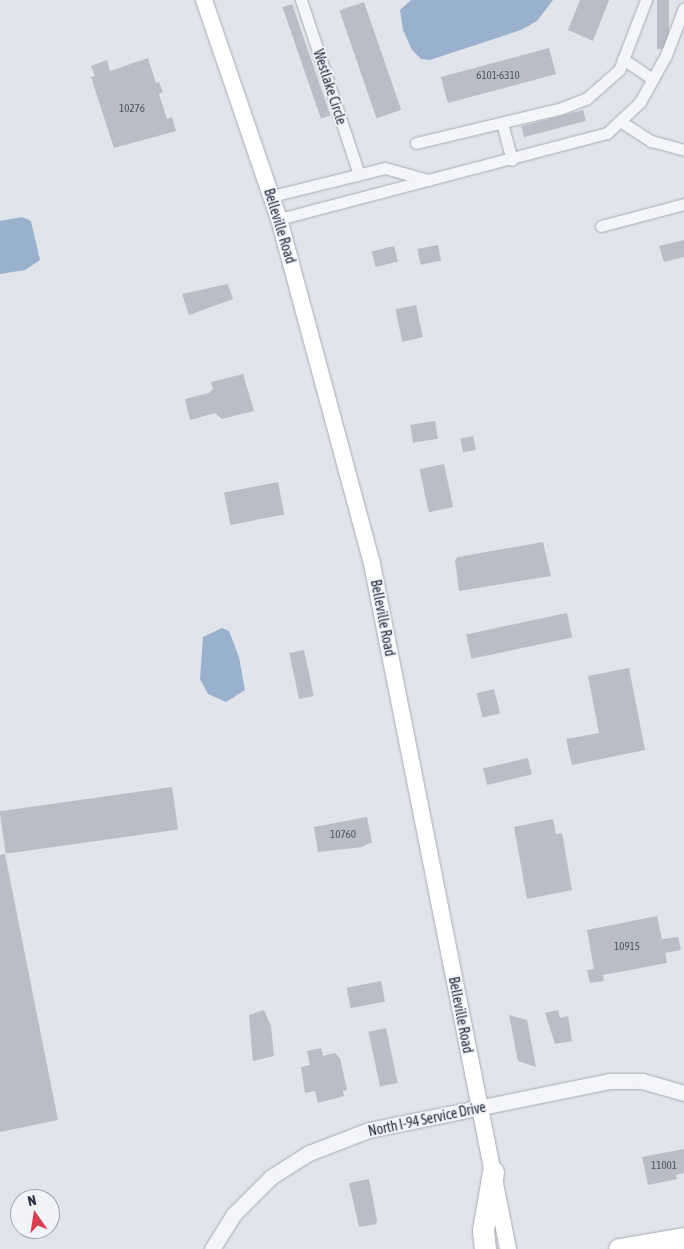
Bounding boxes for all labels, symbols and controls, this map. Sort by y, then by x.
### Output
street label: Westlake Circle [310,47,350,127]
house number: 6101-6310 [476,68,520,82]
house number: 10276 [119,101,145,115]
street label: Belleville Road [261,186,299,266]
street label: Belleville Road [367,578,399,658]
house number: 10760 [330,827,356,841]
house number: 10915 [614,939,640,953]
street label: Belleville Road [445,975,477,1055]
street label: North I-94 Service Drive [367,1098,487,1140]
house number: 11001 [651,1158,677,1172]
north arrow [10,1189,60,1239]
text: N [26,1192,38,1209]

